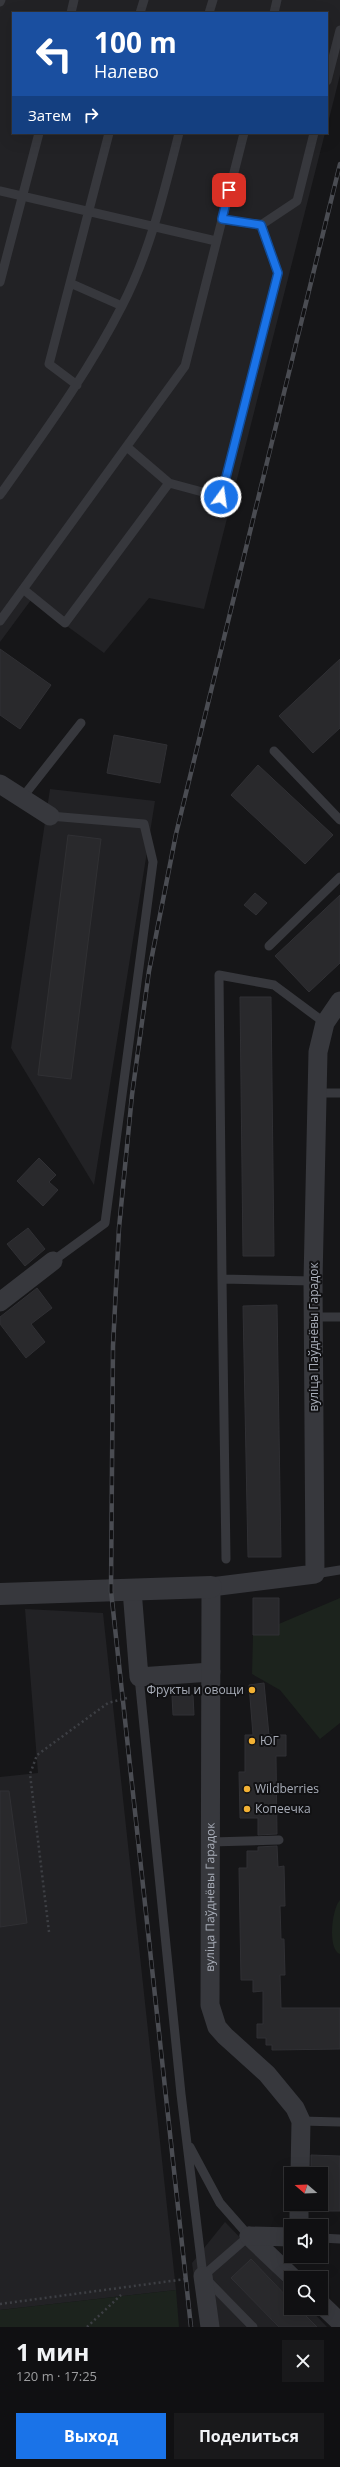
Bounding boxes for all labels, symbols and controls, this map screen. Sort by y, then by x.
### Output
text: 100 m [94,23,177,61]
icon: left [28,28,80,80]
text: Налево [94,59,159,83]
icon: right [80,104,102,126]
text: Затем [28,105,72,125]
pin [212,173,246,207]
icon: arrive [218,179,240,201]
position arrow [200,476,242,518]
street label: вуліца Паўднёвы Гарадок [305,1262,322,1412]
place label: Фрукты и овощи [146,1681,244,1698]
marker: Фрукты и овощи [247,1685,257,1695]
place label: ЮГ [260,1732,279,1749]
marker: ЮГ [247,1736,257,1746]
place label: Wildberries [255,1780,319,1797]
marker: Wildberries [242,1784,252,1794]
place label: Копеечка [255,1800,311,1817]
marker: Копеечка [242,1804,252,1814]
street label: вуліца Паўднёвы Гарадок [201,1822,218,1972]
north arrow [284,2167,328,2211]
map controls [284,2167,328,2315]
button: sound [284,2219,328,2263]
button: search [284,2271,328,2315]
text: 1 мин [16,2335,89,2368]
button: close [282,2340,324,2382]
text: 120 m · 17:25 [16,2367,97,2385]
button: Выход [16,2413,166,2459]
button: Поделиться [174,2413,324,2459]

